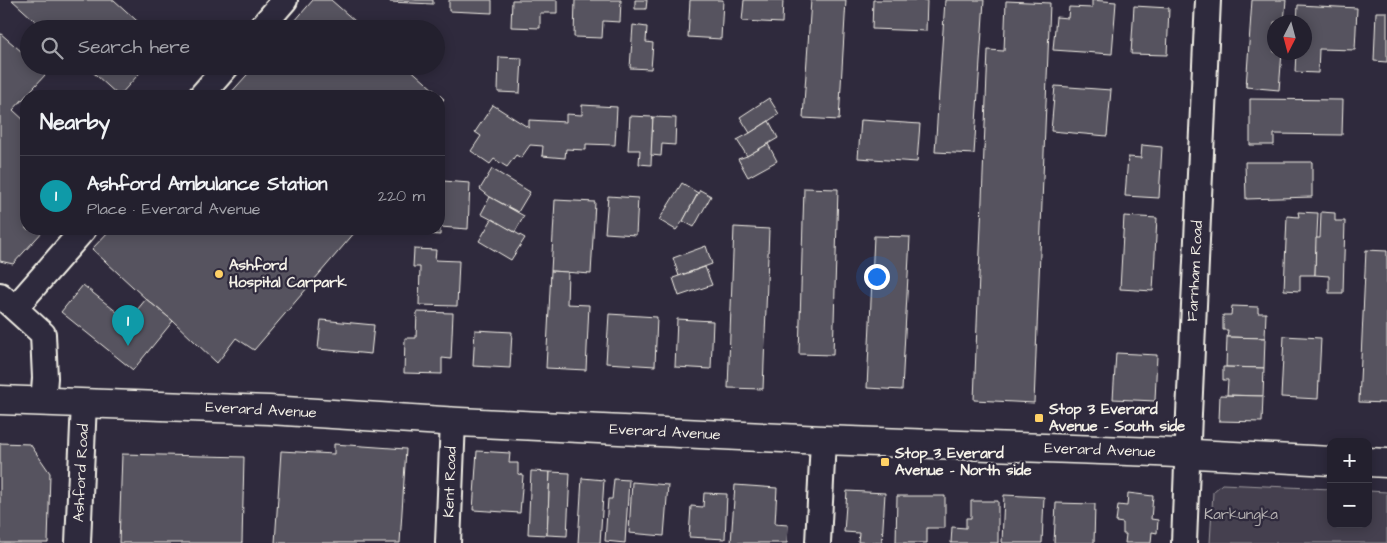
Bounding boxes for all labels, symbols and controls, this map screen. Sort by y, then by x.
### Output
north arrow [1267,15,1312,60]
search box [20,20,445,75]
icon: search [38,34,66,62]
text: Search here [78,34,190,61]
text: Nearby [40,108,110,137]
text: Ashford Ambulance Station [87,171,328,198]
text: 1 [55,185,57,207]
text: 220 m [378,185,425,207]
text: Place · Everard Avenue [87,198,261,220]
street label: Farnham Road [1182,220,1208,322]
place label: Ashford Hospital Carpark [229,255,348,293]
your location [864,264,890,290]
marker: Ashford Hospital Carpark [213,268,225,280]
pin: 1 [112,305,144,346]
street label: Everard Avenue [205,397,317,423]
place label: Stop 3 Everard Avenue - South side [1048,399,1185,437]
marker: Stop 3 Everard Avenue - South side [1033,412,1045,424]
street label: Everard Avenue [609,419,721,445]
street label: Ashford Road [68,423,94,523]
street label: Everard Avenue [1044,438,1156,462]
map controls [1327,438,1372,528]
button: + [1327,438,1372,483]
place label: Stop 3 Everard Avenue - North side [894,443,1032,481]
street label: Kent Road [438,446,462,518]
marker: Stop 3 Everard Avenue - North side [879,456,891,468]
button: − [1327,483,1372,528]
park label: Karkungka [1204,504,1278,526]

